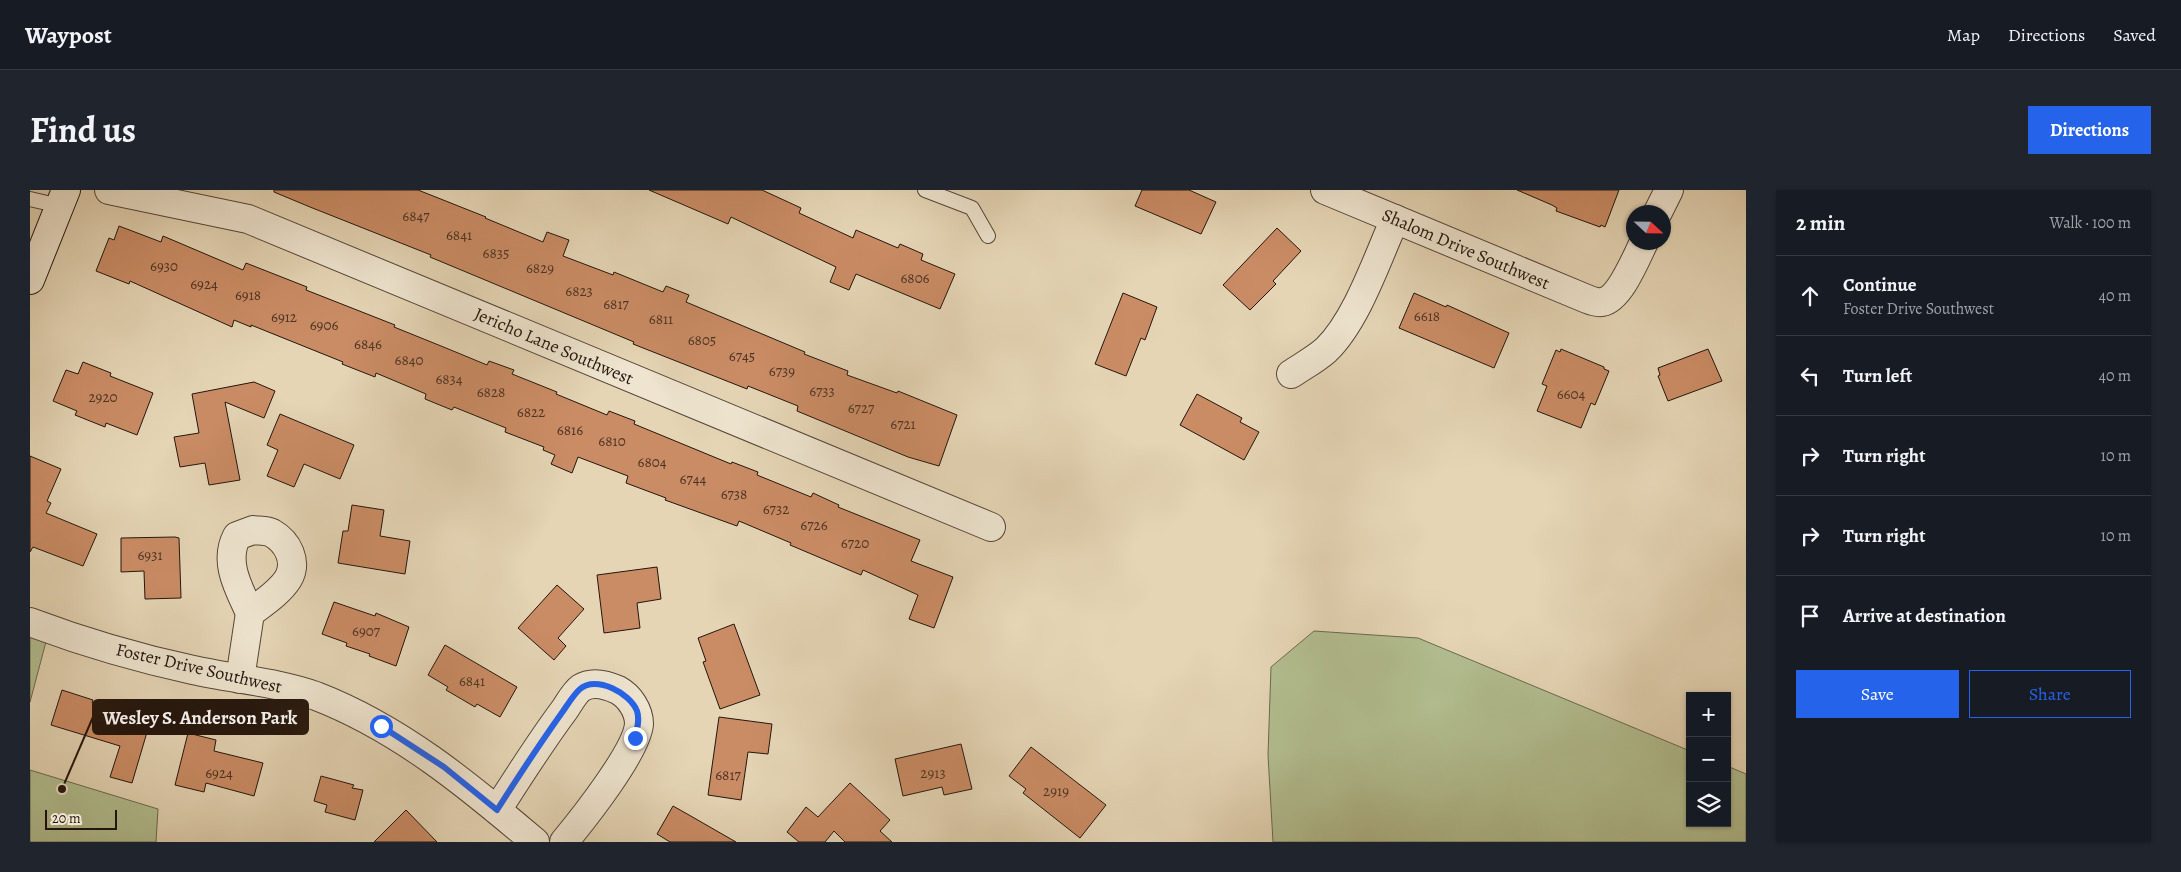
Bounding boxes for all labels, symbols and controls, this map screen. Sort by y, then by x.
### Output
text: Waypost [25,19,112,51]
text: Map [1947,23,1980,47]
text: Directions [2008,23,2085,47]
text: Saved [2113,23,2156,47]
text: Find us [30,106,136,154]
button: Directions [2028,106,2151,154]
street label: Shalom Drive Southwest [1378,203,1554,295]
north arrow [1626,205,1671,250]
house number: 6847 [402,206,430,226]
text: 2 min [1796,209,1845,237]
text: Walk · 100 m [2050,212,2131,234]
house number: 6841 [446,225,472,245]
house number: 6835 [483,243,509,263]
house number: 6930 [150,256,178,276]
house number: 6829 [526,258,554,278]
house number: 6806 [900,268,930,288]
text: Continue [1843,272,1917,298]
house number: 6924 [190,274,218,294]
house number: 6823 [565,281,593,301]
icon: ahead [1796,282,1824,310]
house number: 6918 [235,285,261,305]
text: 40 m [2099,285,2131,307]
house number: 6817 [603,294,630,314]
text: Foster Drive Southwest [1843,298,1994,320]
street label: Jericho Lane Southwest [471,302,637,390]
house number: 6618 [1414,306,1440,326]
house number: 6912 [271,307,297,327]
house number: 6811 [649,309,673,329]
house number: 6906 [310,315,338,335]
house number: 6805 [688,330,716,350]
house number: 6846 [354,334,382,354]
house number: 6745 [729,346,755,366]
house number: 6840 [395,350,424,370]
house number: 6739 [769,361,795,381]
icon: left [1796,362,1824,390]
text: Turn left [1843,363,1912,389]
text: 40 m [2099,365,2131,387]
house number: 6834 [435,369,463,389]
house number: 6733 [809,381,835,401]
house number: 6828 [477,382,505,402]
house number: 6604 [1557,384,1586,404]
house number: 2920 [88,387,118,407]
house number: 6727 [848,398,875,418]
house number: 6822 [517,402,545,422]
house number: 6721 [890,414,916,434]
house number: 6816 [557,420,583,440]
house number: 6810 [598,431,626,451]
icon: right [1796,442,1824,470]
text: Turn right [1843,443,1925,469]
text: 10 m [2101,445,2131,467]
house number: 6804 [638,452,667,472]
house number: 6744 [680,469,707,489]
house number: 6738 [721,484,747,504]
house number: 6732 [763,499,789,519]
house number: 6726 [800,515,828,535]
icon: right [1796,522,1824,550]
text: Turn right [1843,523,1925,549]
text: 10 m [2101,525,2131,547]
house number: 6720 [841,533,869,553]
house number: 6931 [137,545,163,565]
icon: arrive [1796,602,1824,630]
text: Arrive at destination [1843,603,2006,629]
house number: 6907 [352,621,381,641]
street label: Foster Drive Southwest [114,637,284,699]
button: Save [1796,670,1959,718]
button: Share [1969,670,2131,718]
house number: 6841 [459,671,485,691]
map controls [1686,692,1731,827]
button: + [1686,692,1731,737]
callout: Wesley S. Anderson Park [93,700,308,734]
text: Wesley S. Anderson Park [102,705,298,731]
route start [370,715,393,738]
route end [624,727,647,750]
button: − [1686,737,1731,782]
house number: 6924 [205,763,233,783]
house number: 2913 [920,763,946,783]
house number: 6817 [715,765,742,785]
house number: 2919 [1043,781,1069,801]
button: layers [1686,782,1731,827]
scale bar [45,807,118,830]
text: 20 m [52,809,81,828]

